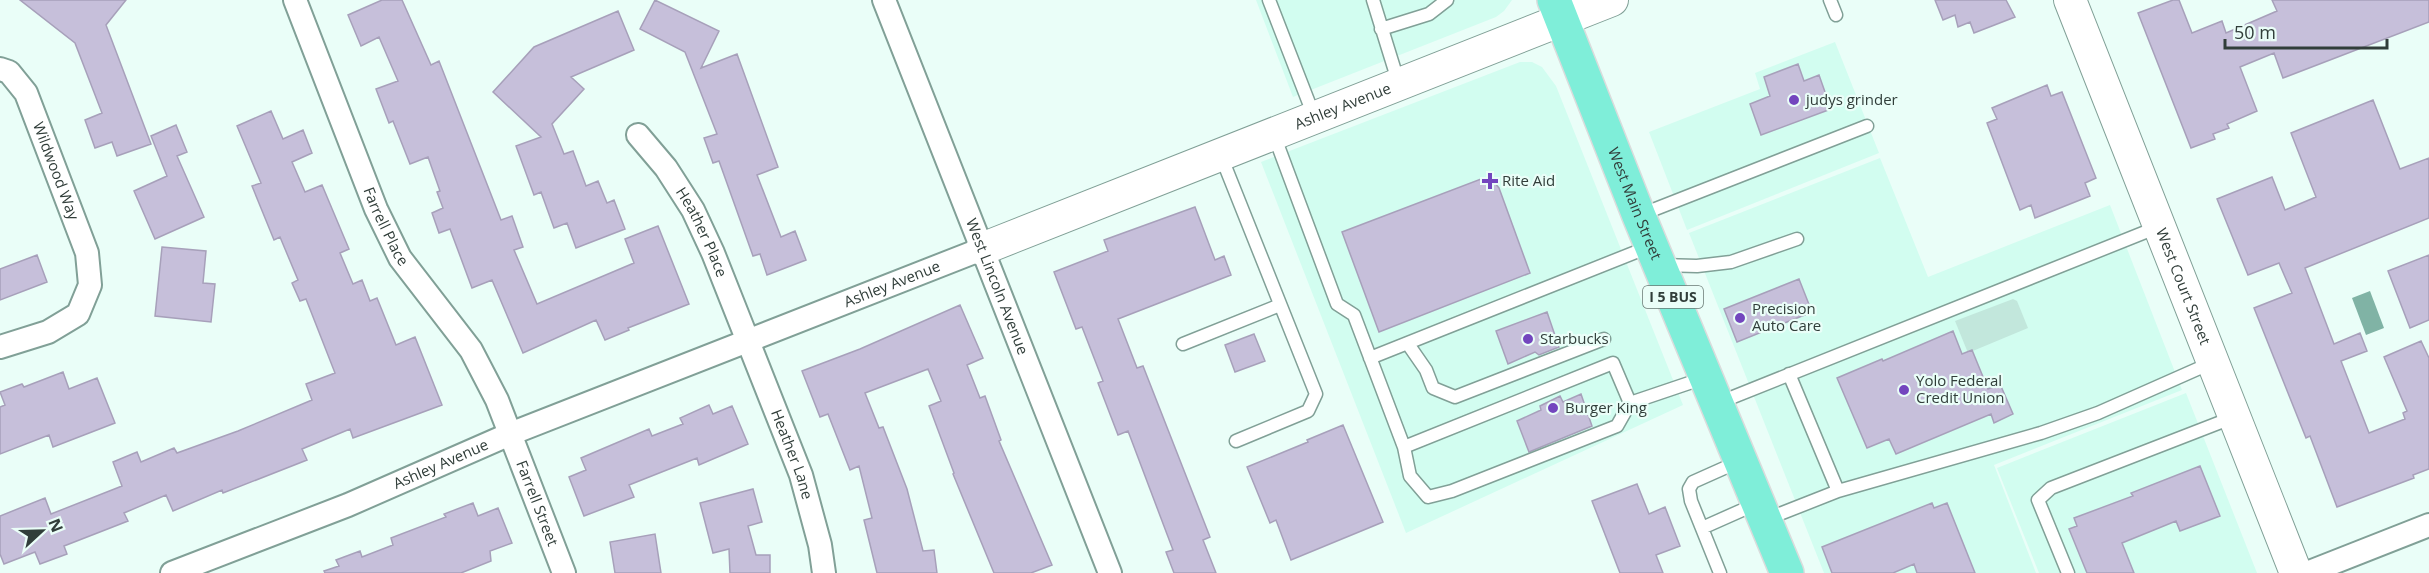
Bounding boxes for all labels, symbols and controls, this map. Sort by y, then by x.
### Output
scale bar [2225,12,2387,50]
text: 50 m [2234,20,2276,44]
street label: Ashley Avenue [1291,77,1393,133]
place label: judys grinder [1805,89,1898,109]
marker: judys grinder [1787,93,1801,107]
street label: Wildwood Way [29,119,85,223]
street label: West Main Street [1604,144,1667,262]
place label: Rite Aid [1502,170,1555,190]
marker: Rite Aid [1483,174,1497,188]
street label: Heather Place [672,183,733,280]
street label: Farrell Place [359,184,414,270]
street label: West Lincoln Avenue [962,215,1034,357]
street label: West Court Street [2152,225,2216,347]
street label: Ashley Avenue [841,255,943,311]
road number: I 5 BUS [1643,286,1703,308]
place label: Precision Auto Care [1752,298,1821,335]
marker: Precision Auto Care [1733,311,1747,325]
place label: Starbucks [1540,328,1609,348]
marker: Starbucks [1521,332,1535,346]
place label: Yolo Federal Credit Union [1916,370,2004,407]
marker: Yolo Federal Credit Union [1897,383,1911,397]
place label: Burger King [1565,397,1647,417]
marker: Burger King [1546,401,1560,415]
street label: Heather Lane [767,406,818,501]
street label: Ashley Avenue [390,434,491,493]
street label: Farrell Street [512,457,564,549]
north arrow [12,501,72,561]
text: N [43,515,69,536]

